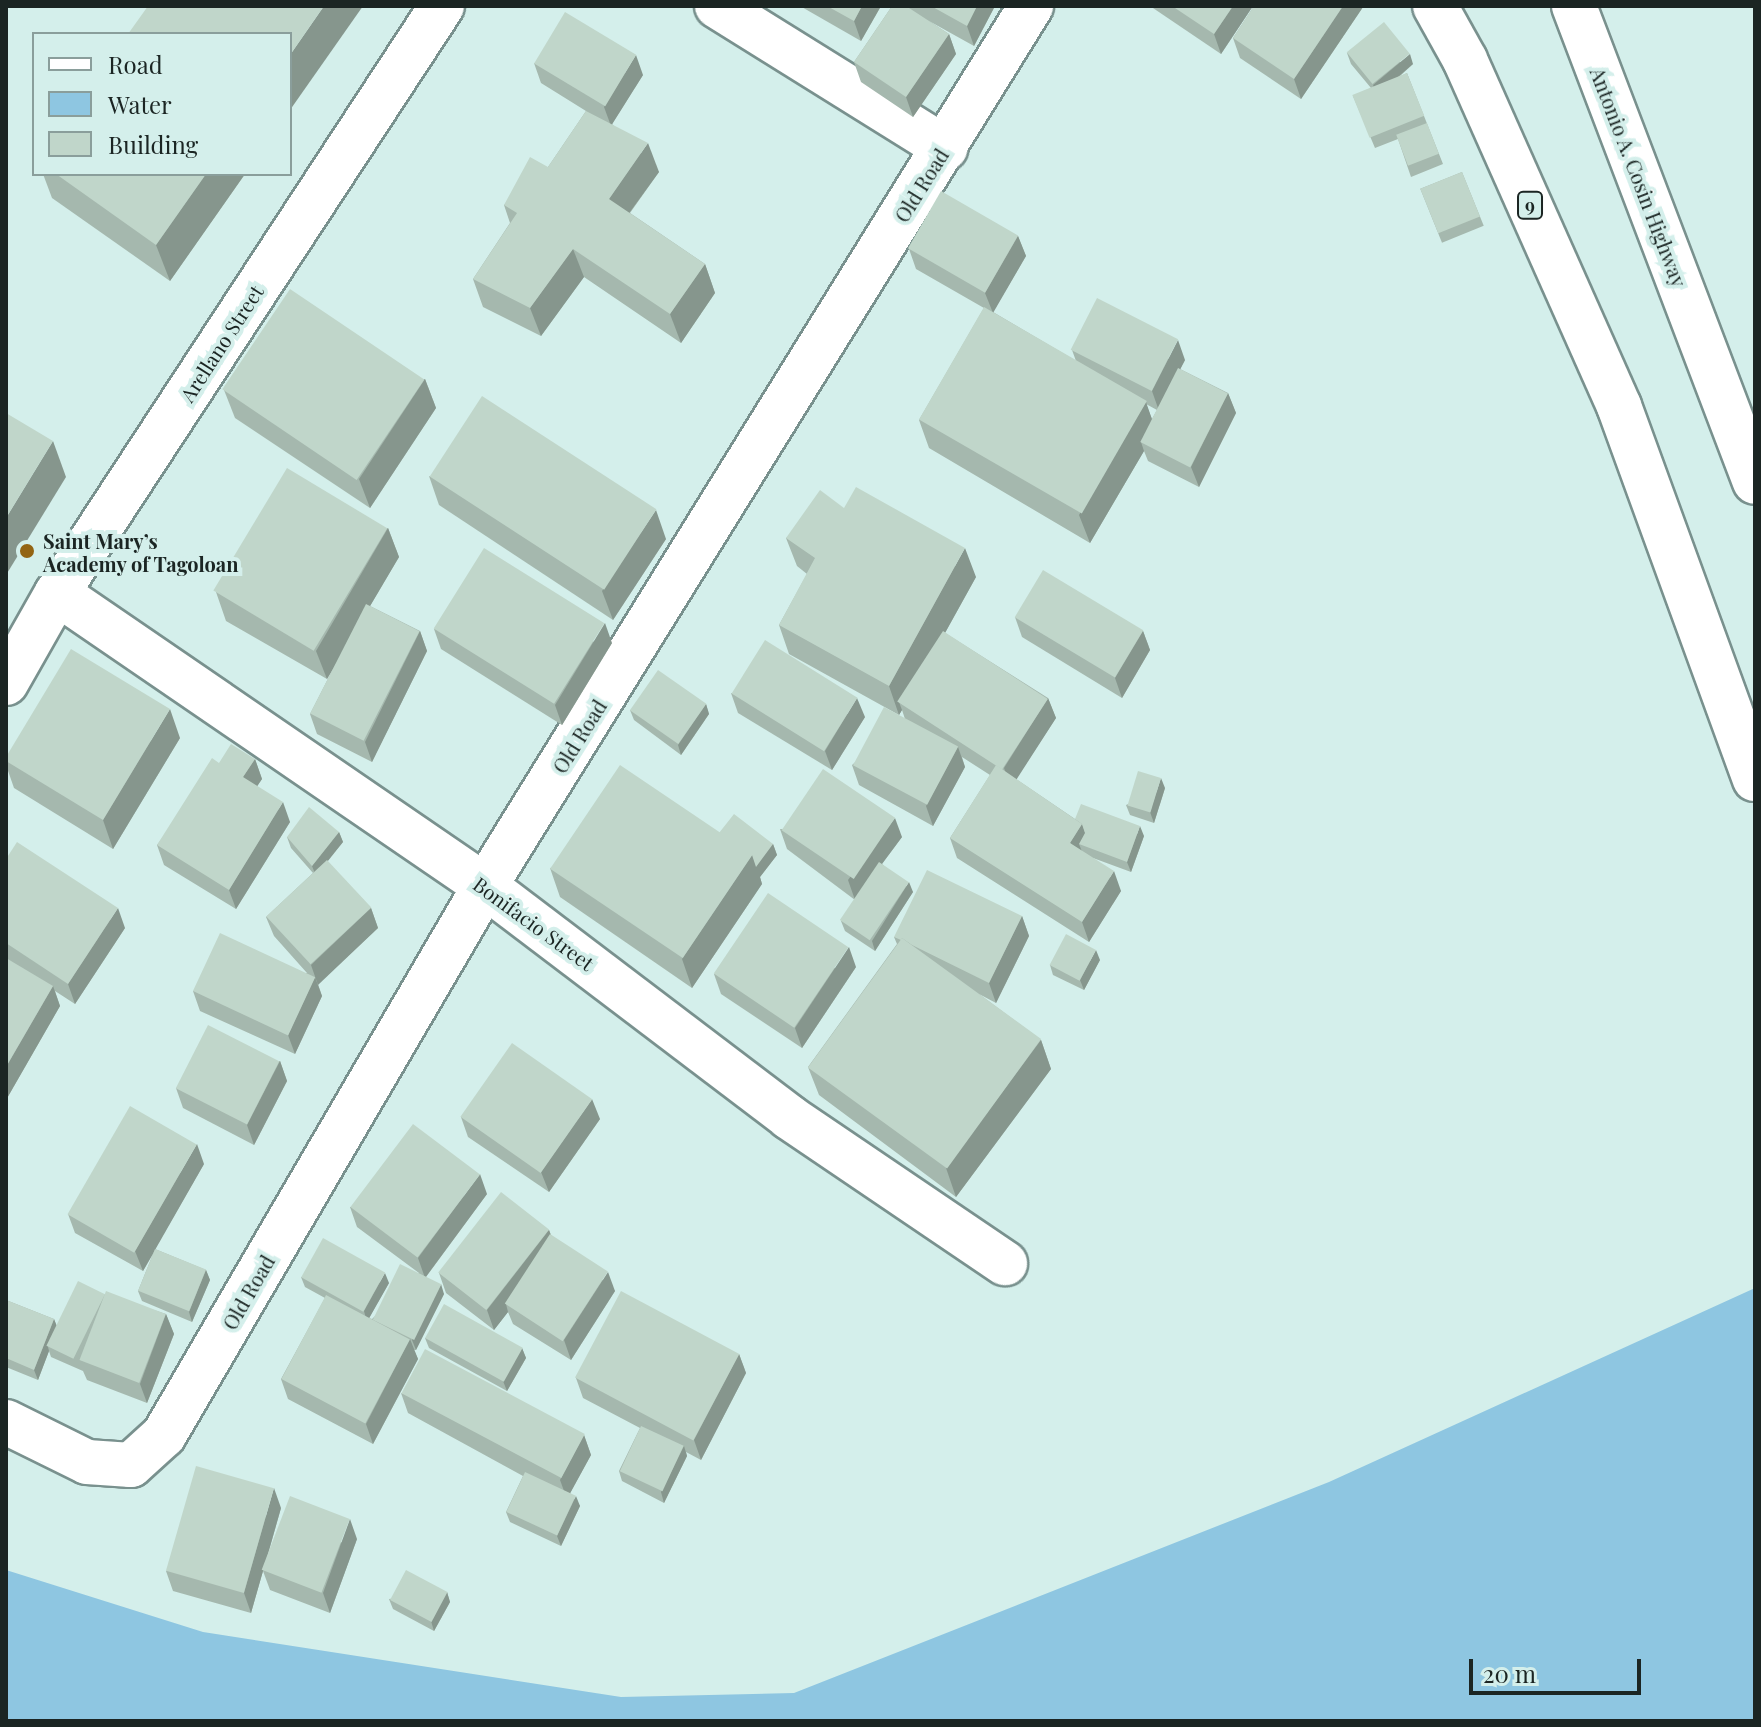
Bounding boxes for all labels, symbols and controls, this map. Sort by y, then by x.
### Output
legend [32,32,292,176]
text: Road [108,48,163,80]
street label: Antonio A. Cosin Highway [1586,64,1692,290]
text: Water [108,88,172,120]
text: Building [108,128,198,160]
street label: Old Road [889,144,953,226]
road number: 9 [1516,191,1544,219]
street label: Arellano Street [174,280,268,406]
place label: Saint Mary’s Academy of Tagoloan [43,528,239,575]
marker: Saint Mary’s Academy of Tagoloan [18,542,36,560]
street label: Old Road [547,695,611,777]
street label: Bonifacio Street [469,871,599,975]
street label: Old Road [217,1250,279,1334]
scale bar [1473,1643,1645,1693]
text: 20 m [1483,1657,1536,1689]

